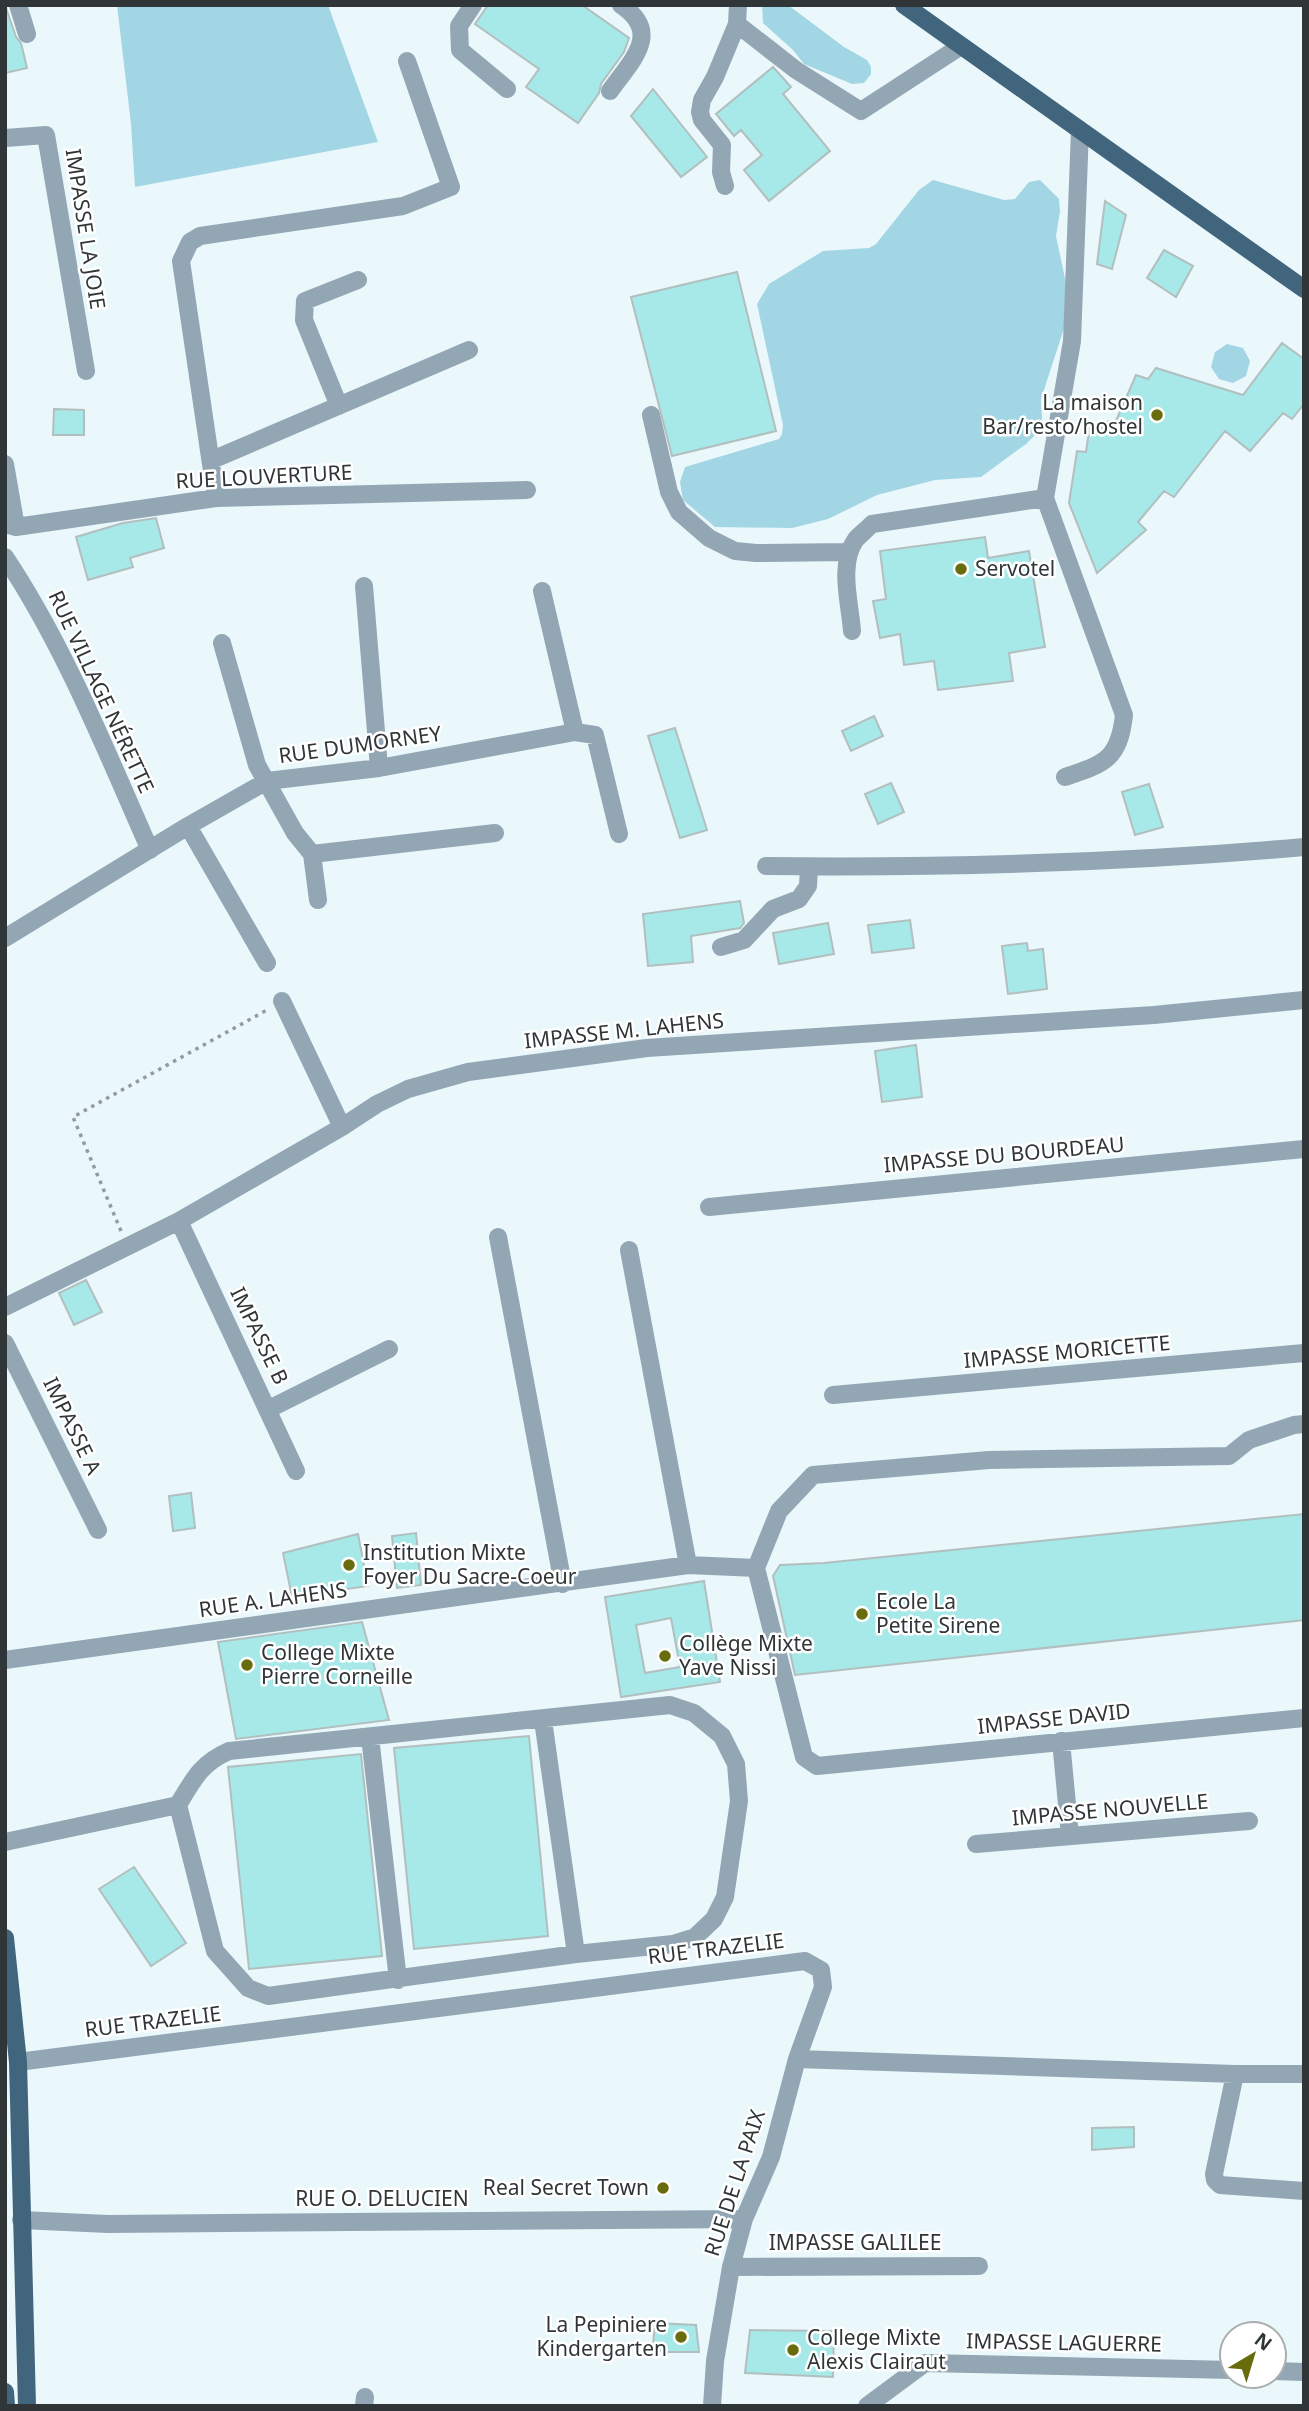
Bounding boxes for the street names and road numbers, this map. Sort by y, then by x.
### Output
street label: IMPASSE LA JOIE [59,147,113,311]
street label: RUE LOUVERTURE [175,457,353,495]
street label: RUE VILLAGE NÉRETTE [43,586,161,797]
street label: RUE DUMORNEY [277,719,443,769]
street label: IMPASSE M. LAHENS [523,1006,725,1054]
street label: IMPASSE DU BOURDEAU [882,1130,1126,1178]
street label: IMPASSE B [224,1282,296,1389]
street label: IMPASSE MORICETTE [962,1328,1171,1374]
street label: IMPASSE A [37,1372,109,1479]
street label: RUE A. LAHENS [197,1575,349,1623]
street label: IMPASSE DAVID [976,1696,1132,1740]
street label: IMPASSE NOUVELLE [1011,1786,1209,1832]
street label: RUE TRAZELIE [646,1926,786,1970]
street label: RUE TRAZELIE [83,1999,223,2043]
street label: RUE DE LA PAIX [697,2105,771,2259]
street label: RUE O. DELUCIEN [295,2184,469,2212]
street label: IMPASSE GALILEE [769,2228,941,2256]
street label: IMPASSE LAGUERRE [966,2326,1162,2358]

